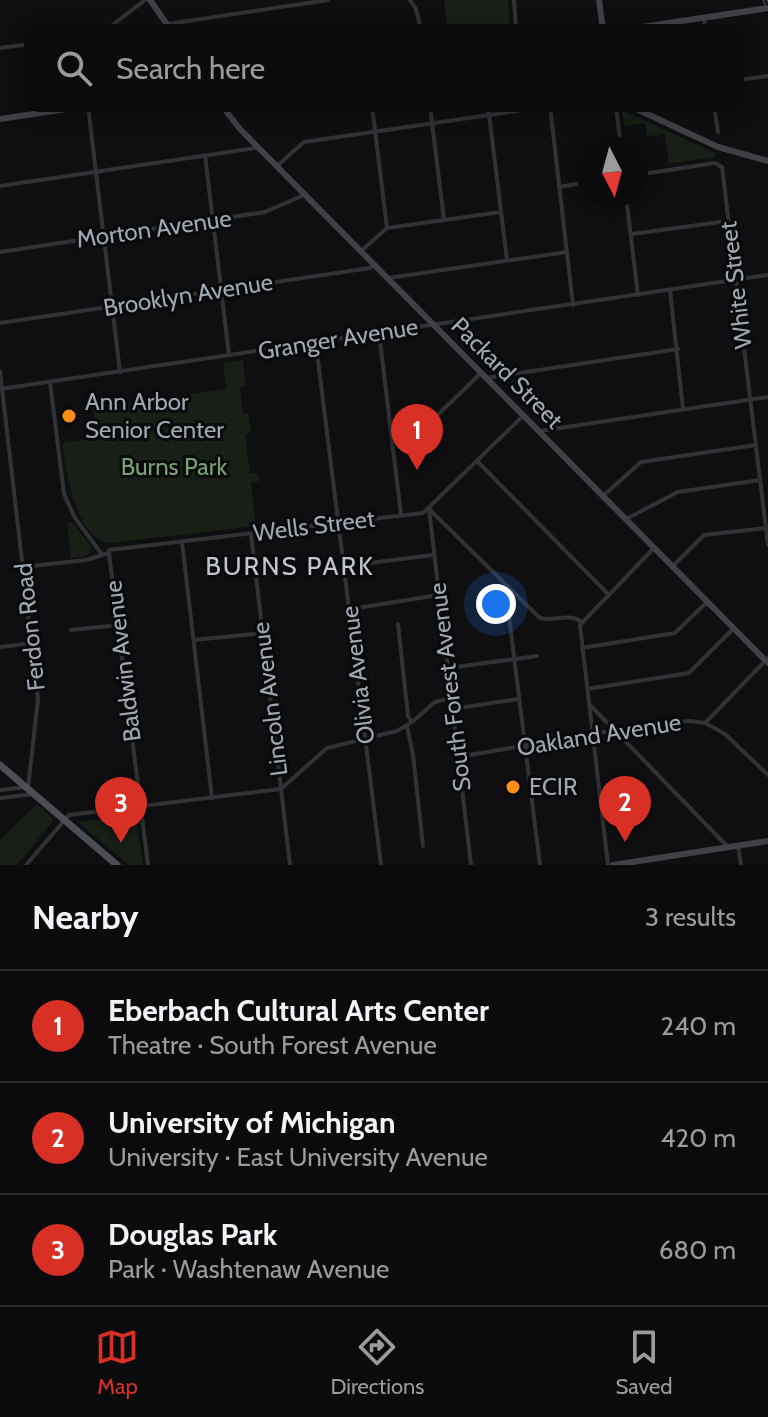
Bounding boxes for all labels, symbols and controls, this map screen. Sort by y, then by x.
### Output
search box [24,24,744,112]
icon: search [52,46,96,90]
text: Search here [116,50,265,87]
north arrow [576,136,648,208]
street label: Morton Avenue [75,203,233,254]
street label: White Street [713,220,758,350]
street label: Brooklyn Avenue [101,267,275,322]
street label: Packard Street [446,311,569,434]
street label: Granger Avenue [256,312,420,365]
place label: Ann Arbor Senior Center [85,387,224,444]
pin: 1 [391,404,443,470]
marker: Ann Arbor Senior Center [60,407,78,425]
park label: Burns Park [121,452,227,481]
street label: Wells Street [251,504,376,547]
district label: BURNS PARK [205,550,375,582]
street label: Ferdon Road [8,562,51,692]
street label: Baldwin Avenue [98,579,147,743]
street label: South Forest Avenue [422,581,477,793]
your location [476,584,516,624]
street label: Olivia Avenue [335,604,380,746]
street label: Lincoln Avenue [246,620,293,778]
street label: Oakland Avenue [515,707,683,762]
place label: ECIR [529,772,578,801]
pin: 2 [599,776,651,842]
pin: 3 [95,777,147,843]
marker: ECIR [504,778,522,796]
text: Nearby [32,896,139,938]
text: 3 results [645,901,736,933]
text: Eberbach Cultural Arts Center [108,992,489,1029]
text: 1 [53,1010,63,1042]
text: 240 m [661,1010,736,1042]
text: Theatre · South Forest Avenue [108,1029,437,1061]
text: University of Michigan [108,1104,396,1141]
text: 2 [51,1122,65,1154]
text: 420 m [661,1122,736,1154]
text: University · East University Avenue [108,1141,488,1173]
text: Douglas Park [108,1216,277,1253]
text: 3 [51,1234,65,1266]
text: 680 m [659,1234,736,1266]
text: Park · Washtenaw Avenue [108,1253,389,1285]
tab: Map [95,1325,139,1400]
tab: Directions [330,1325,424,1400]
tab: Saved [615,1325,673,1400]

